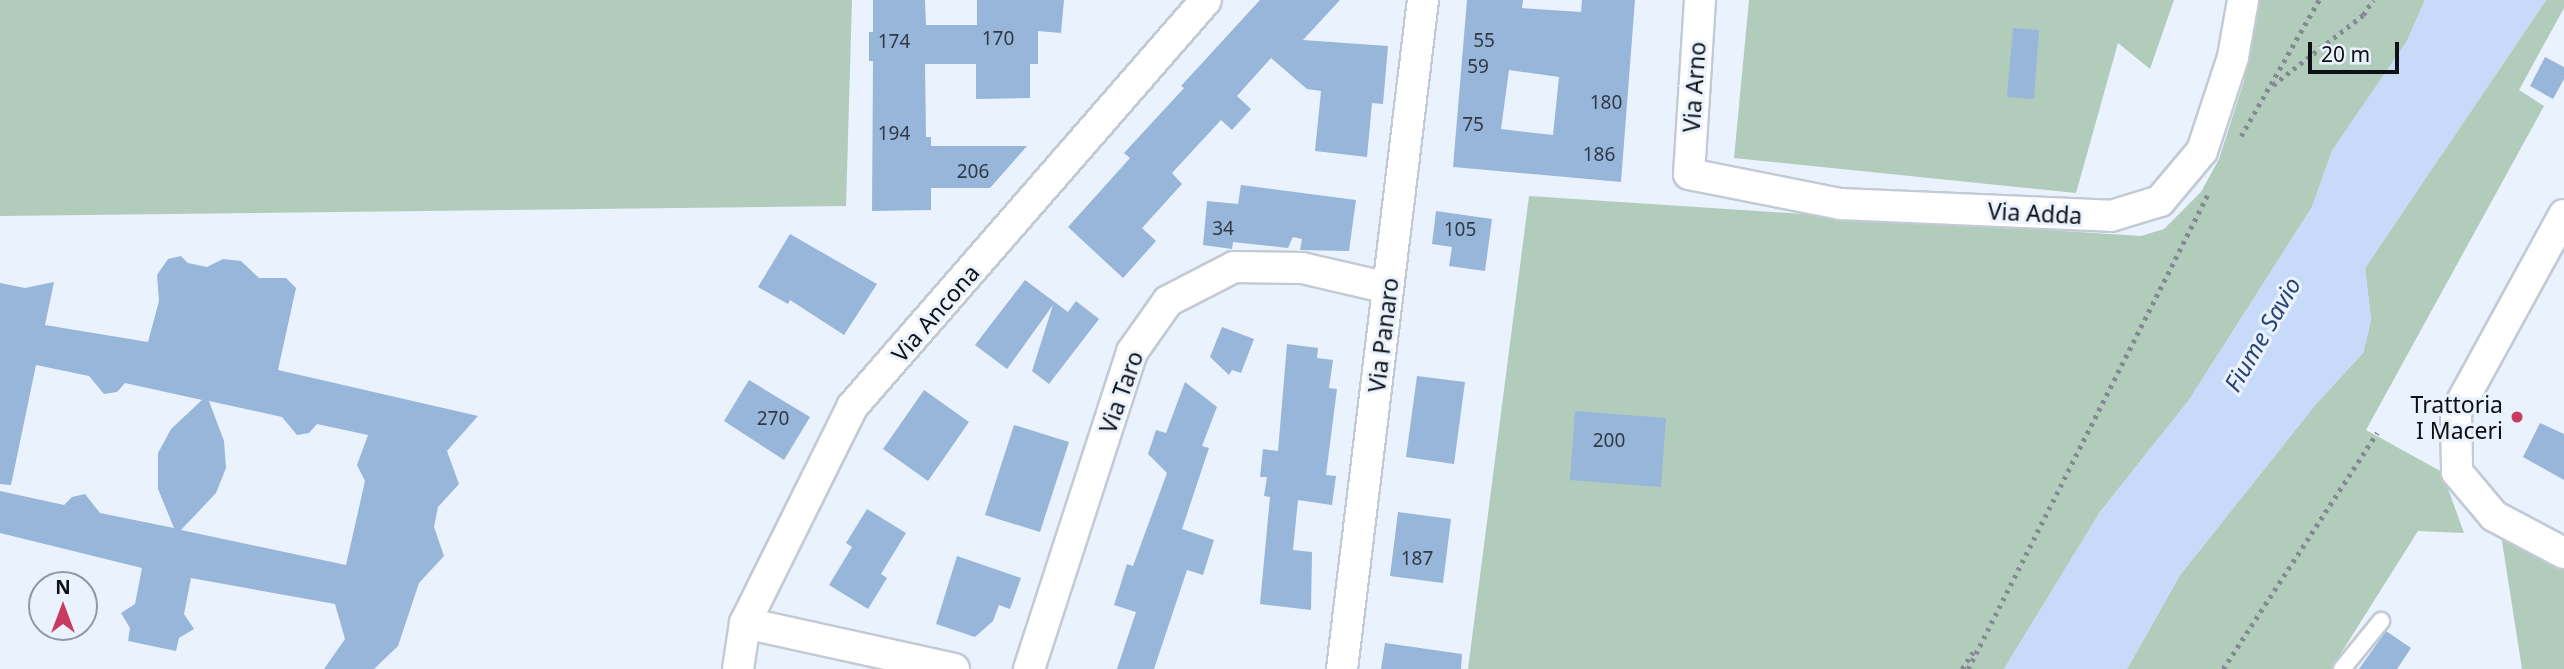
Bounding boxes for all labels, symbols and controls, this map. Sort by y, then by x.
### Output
house number: 170 [982,28,1014,50]
scale bar [2312,28,2403,72]
house number: 55 [1473,30,1495,52]
house number: 174 [878,31,910,53]
text: 20 m [2321,40,2370,68]
street label: Via Arno [1677,41,1711,133]
house number: 59 [1467,56,1489,78]
house number: 180 [1590,92,1622,114]
house number: 75 [1462,114,1484,136]
house number: 194 [878,123,910,145]
house number: 186 [1583,144,1615,166]
house number: 206 [957,161,989,183]
street label: Via Adda [1987,197,2083,229]
house number: 34 [1212,218,1234,240]
house number: 105 [1444,219,1476,241]
street label: Via Ancona [885,259,985,367]
water label: Fiume Savio [2218,272,2306,396]
street label: Via Panaro [1362,276,1404,394]
street label: Via Taro [1093,347,1149,437]
place label: Trattoria I Maceri [2411,390,2503,444]
house number: 270 [757,408,789,430]
marker: Trattoria I Maceri [2509,409,2525,425]
house number: 200 [1593,430,1625,452]
house number: 187 [1401,548,1433,570]
north arrow [28,571,98,641]
text: N [55,574,71,600]

